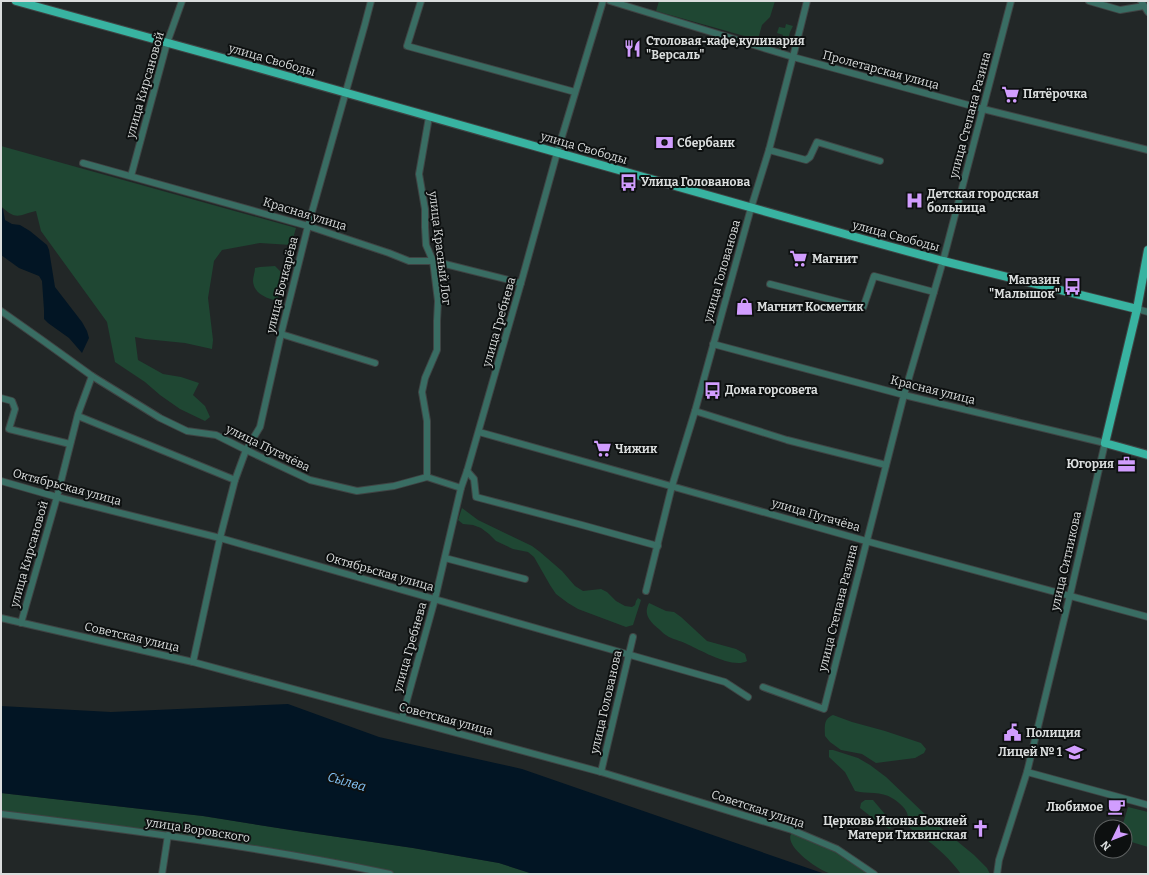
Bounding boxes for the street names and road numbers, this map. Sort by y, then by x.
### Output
street label: улица Кирсановой [123,30,167,141]
street label: улица Свободы [226,41,317,79]
street label: Пролетарская улица [821,48,941,92]
street label: улица Степана Разина [946,50,994,181]
street label: улица Свободы [538,129,629,167]
street label: улица Красный Лог [426,189,454,306]
street label: Красная улица [261,195,349,234]
street label: улица Свободы [850,217,941,254]
street label: улица Голованова [700,218,743,325]
street label: улица Бочкарёва [263,235,301,336]
street label: улица Гребнева [479,275,519,370]
street label: Красная улица [889,373,977,407]
street label: улица Пугачёва [223,421,313,475]
street label: Октябрьская улица [11,466,123,508]
street label: улица Пугачёва [769,495,862,534]
street label: улица Кирсановой [7,499,51,610]
street label: улица Ситникова [1048,509,1084,613]
street label: улица Степана Разина [815,543,861,674]
street label: Октябрьская улица [324,550,436,594]
street label: улица Гребнева [390,600,430,695]
street label: Советская улица [83,619,181,655]
street label: улица Голованова [587,648,625,756]
street label: Советская улица [397,700,495,738]
street label: Советская улица [710,787,807,831]
street label: улица Воровского [144,815,251,845]

